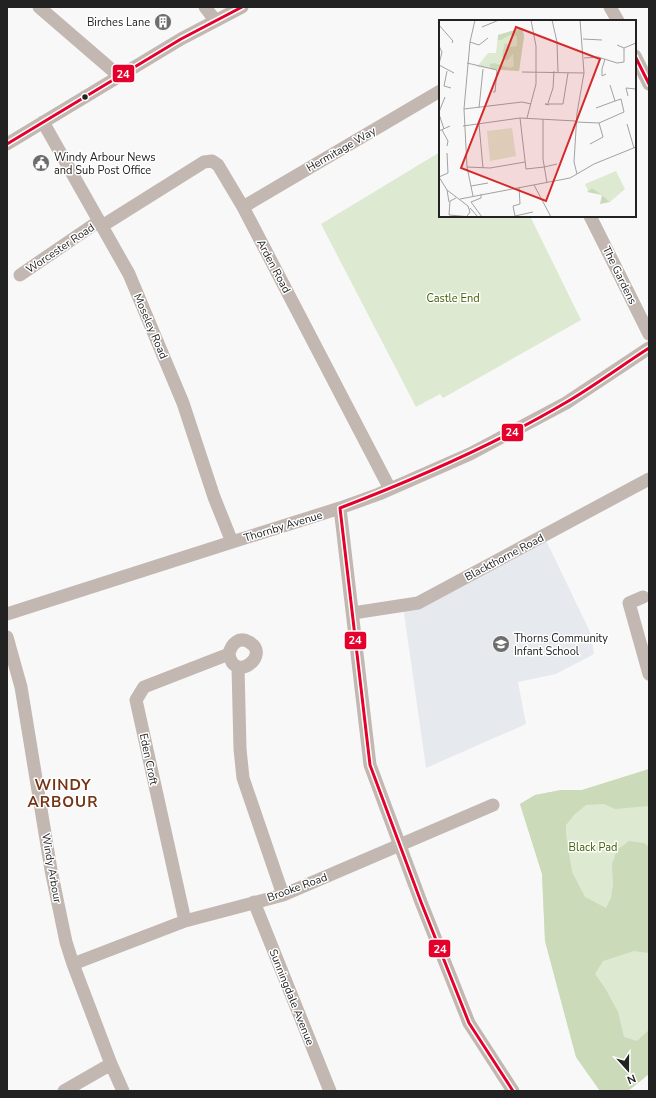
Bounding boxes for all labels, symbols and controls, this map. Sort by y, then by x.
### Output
building icon: Birches Lane [153,12,173,32]
place label: Birches Lane [87,15,150,30]
inset map [439,20,636,217]
line badge: 24 [112,64,135,83]
text: 24 [116,67,130,82]
unlabelled marker [80,92,90,102]
street label: Hermitage Way [304,123,379,175]
place label: Windy Arbour News and Sub Post Office [54,150,156,178]
public building icon: Windy Arbour News and Sub Post Office [31,153,51,173]
street label: Worcester Road [23,220,97,277]
street label: Arden Road [253,237,294,296]
street label: The Gardens [599,244,640,307]
street label: Moseley Road [130,291,171,361]
park label: Castle End [426,291,480,306]
line badge: 24 [501,423,524,442]
text: 24 [505,425,519,440]
street label: Thornby Avenue [242,507,324,546]
street label: Blackthorne Road [462,530,546,585]
line badge: 24 [344,631,367,650]
place label: Thorns Community Infant School [514,631,608,659]
text: 24 [348,633,362,648]
school or university icon: Thorns Community Infant School [491,634,511,654]
street label: Eden Croft [136,732,161,786]
district label: WINDY ARBOUR [28,775,98,812]
street label: Windy Arbour [38,832,65,904]
park label: Black Pad [569,840,617,855]
street label: Brooke Road [265,870,329,905]
line badge: 24 [428,939,451,958]
text: 24 [433,942,447,957]
street label: Sunningdale Avenue [265,947,318,1048]
north arrow [608,1050,648,1090]
text: N [625,1070,638,1087]

